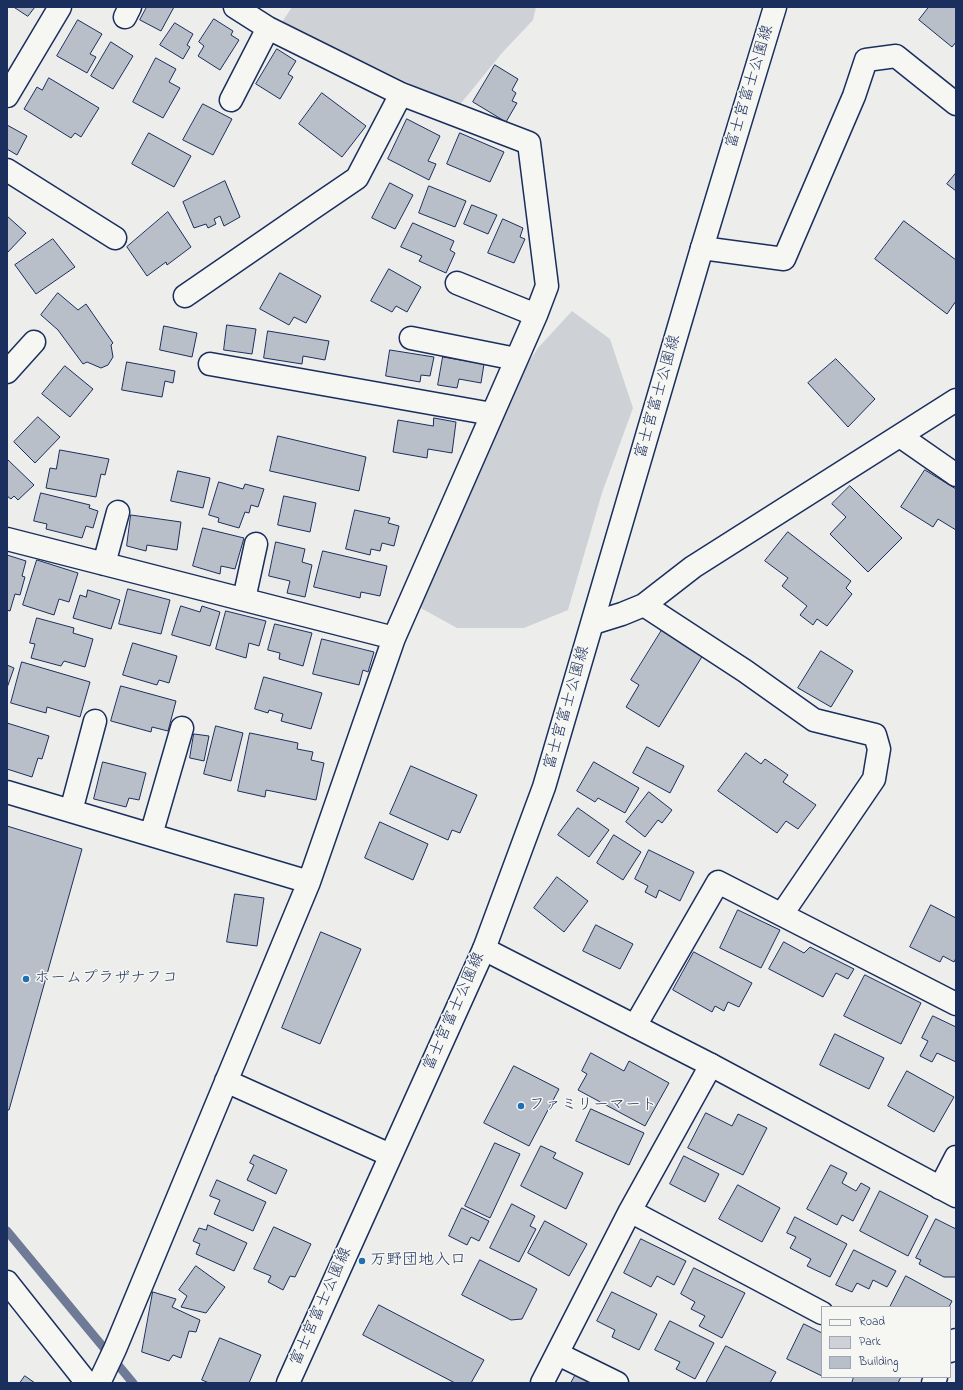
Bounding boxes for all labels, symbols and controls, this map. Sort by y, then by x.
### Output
street label: 富士宮富士公園線 [723,23,779,151]
street label: 富士宮富士公園線 [632,333,686,461]
street label: 富士宮富士公園線 [541,644,595,772]
street label: 富士宮富士公園線 [420,950,490,1074]
place label: ホームプラザナフコ [34,969,178,989]
marker: ホームプラザナフコ [21,974,31,984]
place label: ファミリーマート [529,1096,657,1116]
marker: ファミリーマート [516,1101,526,1111]
street label: 富士宮富士公園線 [287,1245,357,1369]
place label: 万野団地入口 [370,1251,466,1271]
marker: 万野団地入口 [357,1256,367,1266]
legend [821,1306,951,1378]
text: Road [859,1313,885,1331]
text: Park [859,1333,881,1351]
text: Building [859,1353,898,1371]

